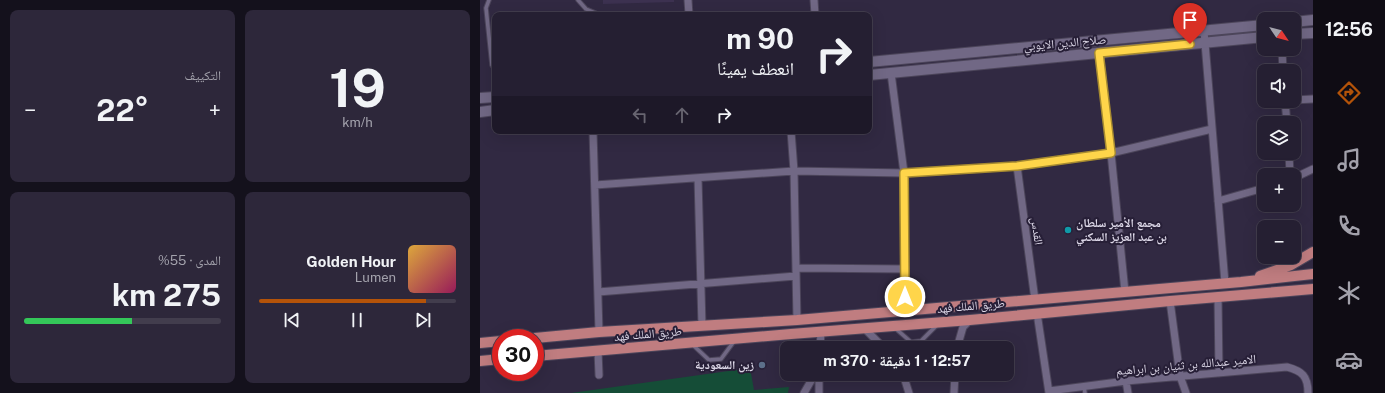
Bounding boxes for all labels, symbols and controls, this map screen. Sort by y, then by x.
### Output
pin [1173,3,1207,44]
icon: arrive [1179,9,1201,31]
north arrow [1257,12,1301,56]
map controls [1257,12,1301,264]
text: 12:56 [1325,19,1373,40]
text: 90 m [726,22,794,55]
icon: right [808,28,860,80]
street label: صلاح الدين الايوبي [1023,32,1107,57]
text: 19 [329,58,386,119]
text: انعطف يمينًا [717,58,794,79]
button: sound [1257,64,1301,108]
text: التكييف [185,68,221,83]
icon: directions [1335,79,1363,107]
text: 22° [96,92,149,128]
text: − [24,97,36,123]
text: + [209,97,221,123]
icon: left [629,104,651,126]
icon: ahead [671,104,693,126]
icon: right [713,104,735,126]
text: km/h [342,115,373,130]
button: layers [1257,116,1301,160]
icon: music [1335,146,1363,174]
button: + [1257,168,1301,212]
icon: phone [1335,212,1363,240]
street label: القدس [1028,216,1046,246]
place label: مجمع الأمير سلطان بن عبد العزيز السكني [1076,216,1167,247]
button: − [1257,220,1301,264]
marker: مجمع الأمير سلطان بن عبد العزيز السكني [1063,225,1073,235]
text: المدى · 55% [158,253,221,268]
text: Golden Hour [306,253,396,270]
text: Lumen [355,270,396,285]
position arrow [884,276,926,318]
text: 275 km [112,277,221,313]
icon: climate [1335,279,1363,307]
street label: طريق الملك فهد [937,296,1005,316]
icon: previous [281,309,303,331]
icon: pause [346,309,368,331]
icon: next [412,309,434,331]
street label: طريق الملك فهد [614,324,682,344]
speed limit sign: 30 [492,329,544,381]
icon: car [1335,346,1363,374]
text: 12:57 · 1 دقيقة · 370 m [823,352,971,369]
street label: الامير عبدالله بن ثنيان بن ابراهيم [1115,352,1257,379]
place label: زين السعودية [695,358,754,373]
marker: زين السعودية [757,360,767,370]

